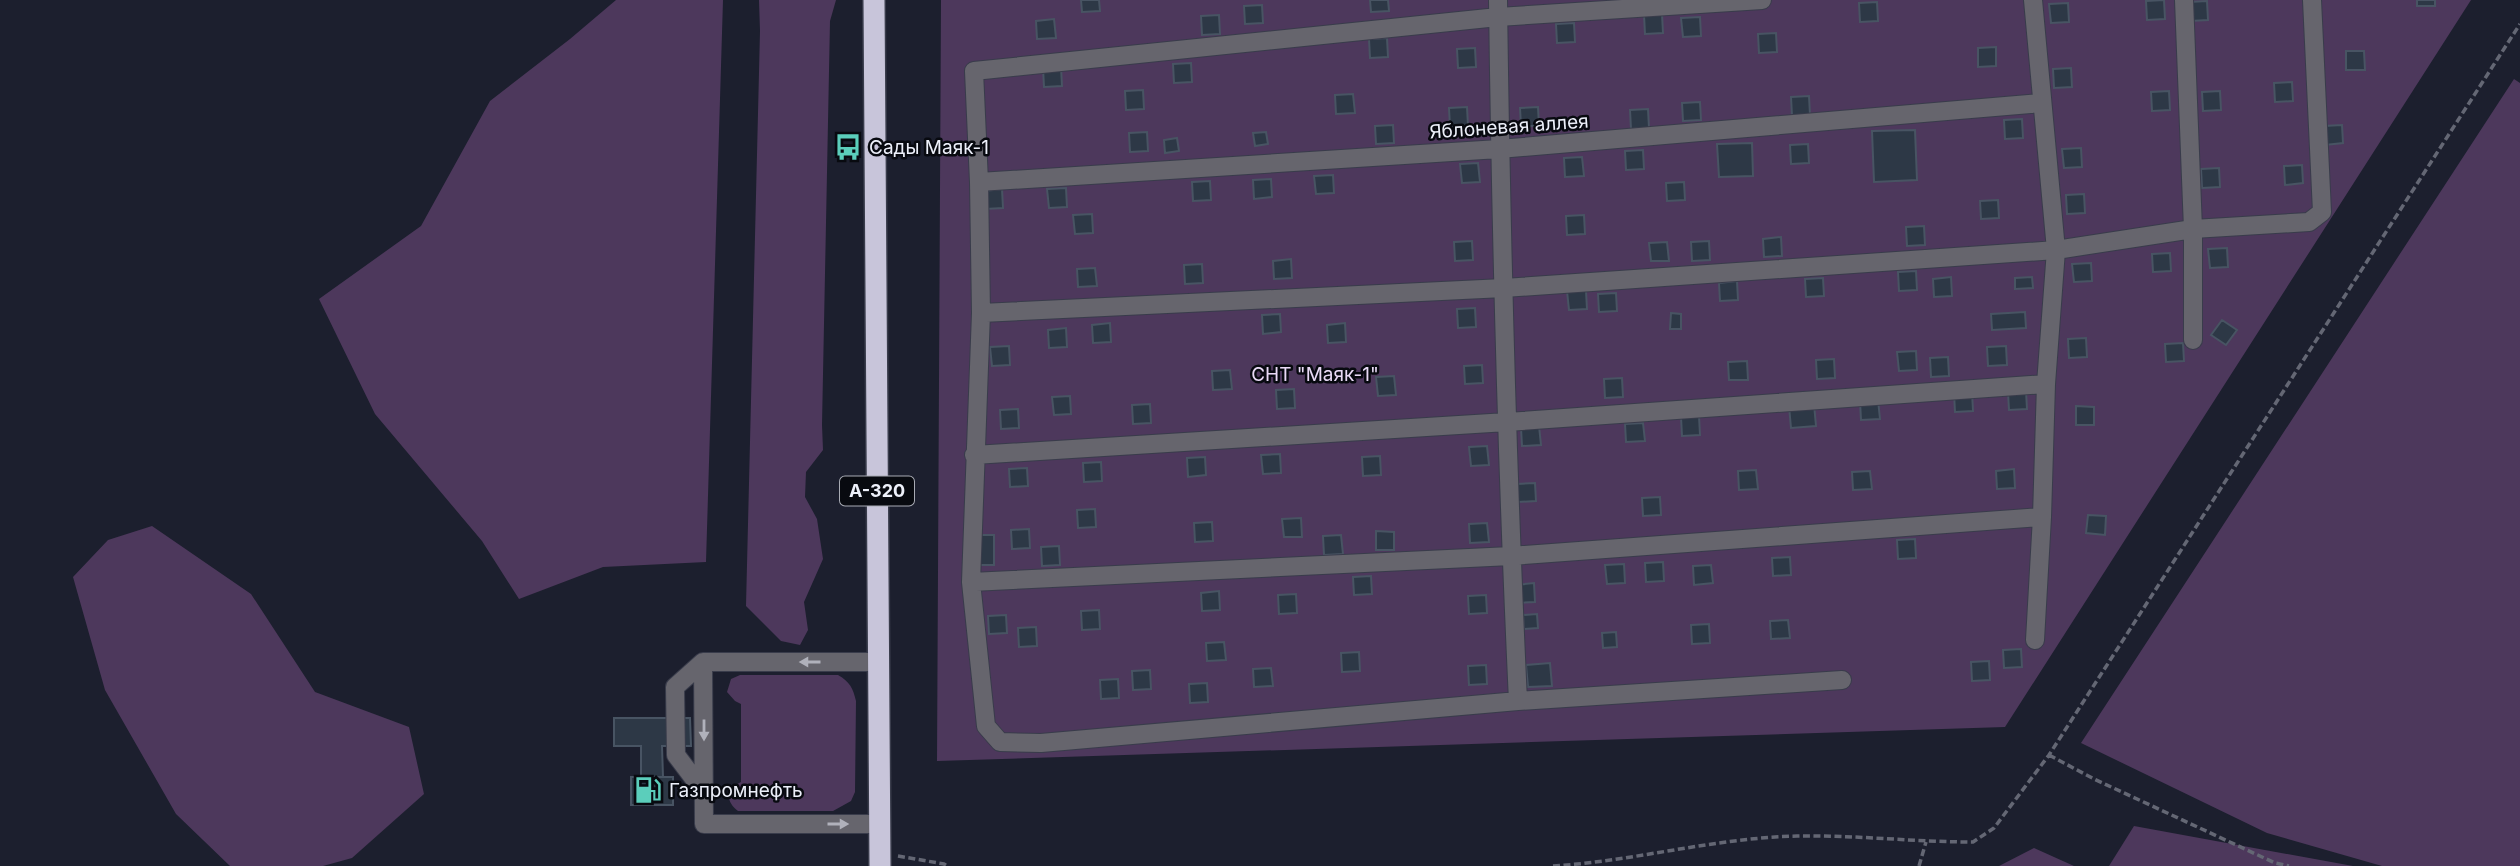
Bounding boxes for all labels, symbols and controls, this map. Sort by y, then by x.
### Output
street label: Яблоневая аллея [1429,109,1589,144]
bus stop icon: Сады Маяк-1 [833,132,863,162]
place label: Сады Маяк-1 [869,136,989,159]
park label: СНТ "Маяк-1" [1251,363,1379,386]
road number: А-320 [840,476,914,505]
one-way arrow [799,656,821,668]
one-way arrow [698,719,710,741]
fuel station icon: Газпромнефть [633,775,663,805]
place label: Газпромнефть [669,779,803,802]
one-way arrow [827,818,849,830]

